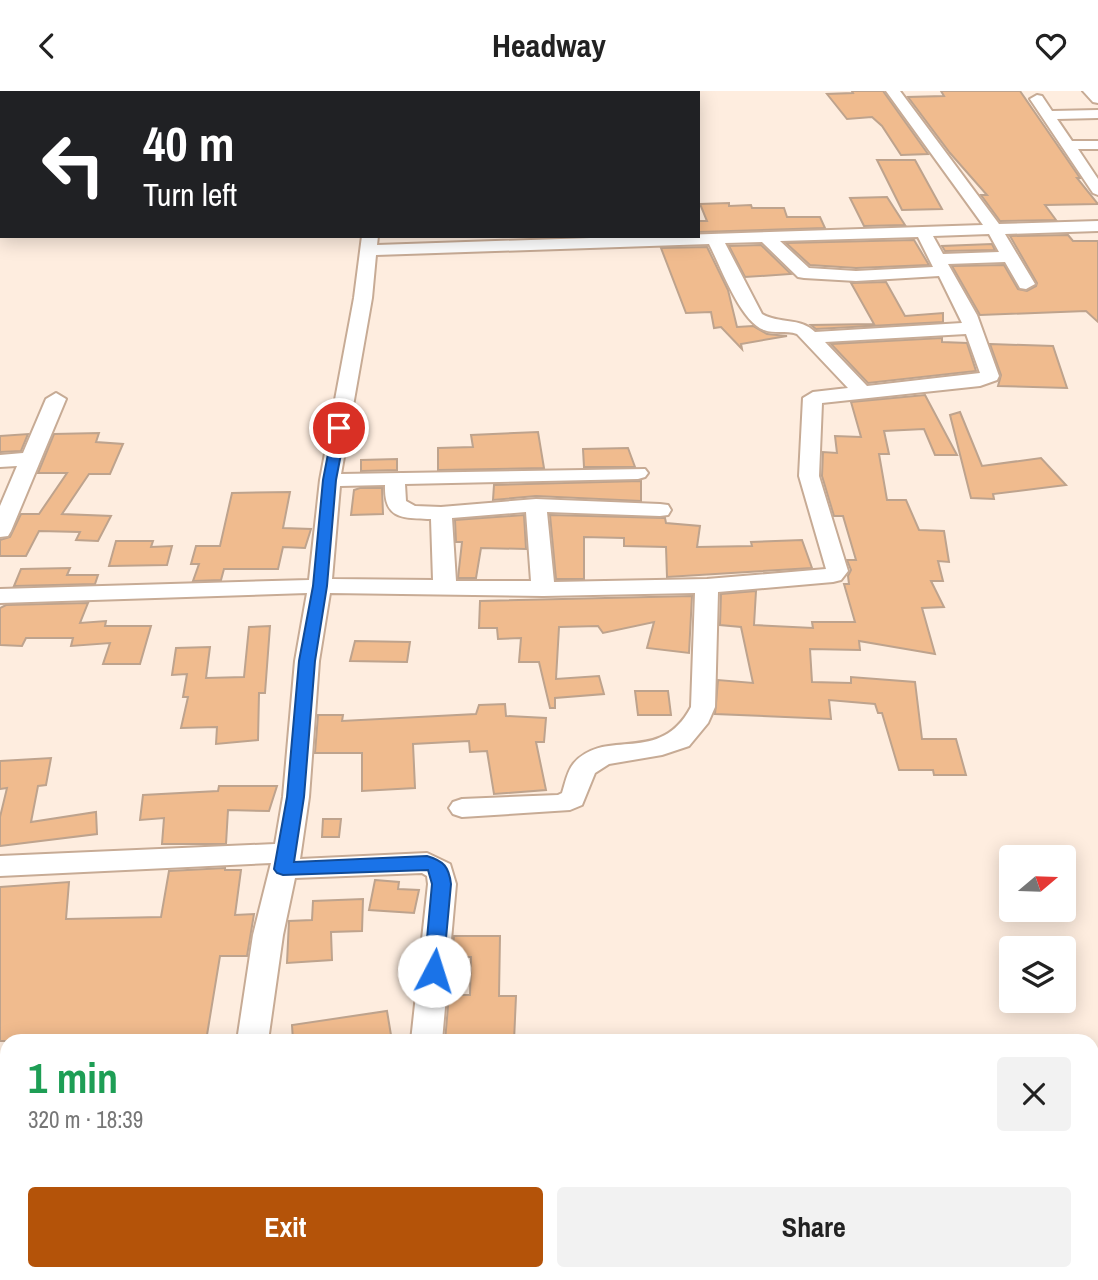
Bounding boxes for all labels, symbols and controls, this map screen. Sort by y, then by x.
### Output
text: Headway [492,24,606,67]
icon: back [28,27,66,65]
icon: heart [1032,27,1070,65]
text: 40 m [143,110,235,176]
icon: left [28,119,119,210]
text: Turn left [143,173,237,216]
pin [309,398,369,458]
icon: arrive [320,409,358,447]
north arrow [999,845,1076,922]
map controls [999,845,1076,1013]
position arrow [397,934,471,1008]
button: layers [999,936,1076,1013]
text: 1 min [28,1050,118,1106]
button: close [997,1057,1071,1131]
text: 320 m · 18:39 [28,1104,143,1135]
button: Exit [28,1187,543,1267]
button: Share [557,1187,1071,1267]

